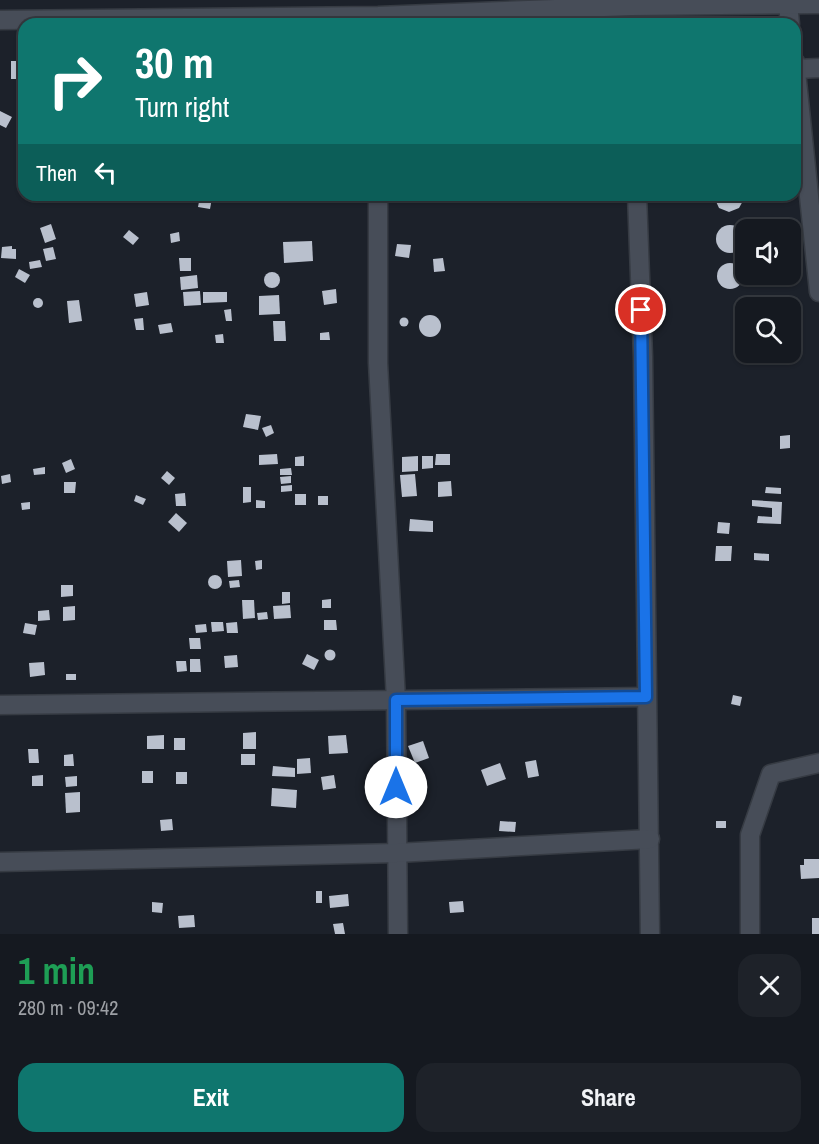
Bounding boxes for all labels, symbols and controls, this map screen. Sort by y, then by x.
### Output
text: 30 m [135,35,214,91]
icon: right [36,42,114,120]
text: Turn right [135,89,229,125]
icon: left [89,156,122,189]
text: Then [36,158,77,188]
map controls [735,219,801,363]
button: sound [735,219,801,285]
pin [615,284,666,335]
icon: arrive [624,293,657,326]
button: search [735,297,801,363]
position arrow [364,755,428,819]
text: 1 min [18,947,95,995]
button: close [738,954,801,1017]
text: 280 m · 09:42 [18,994,118,1021]
button: Exit [18,1063,404,1132]
button: Share [416,1063,801,1132]

